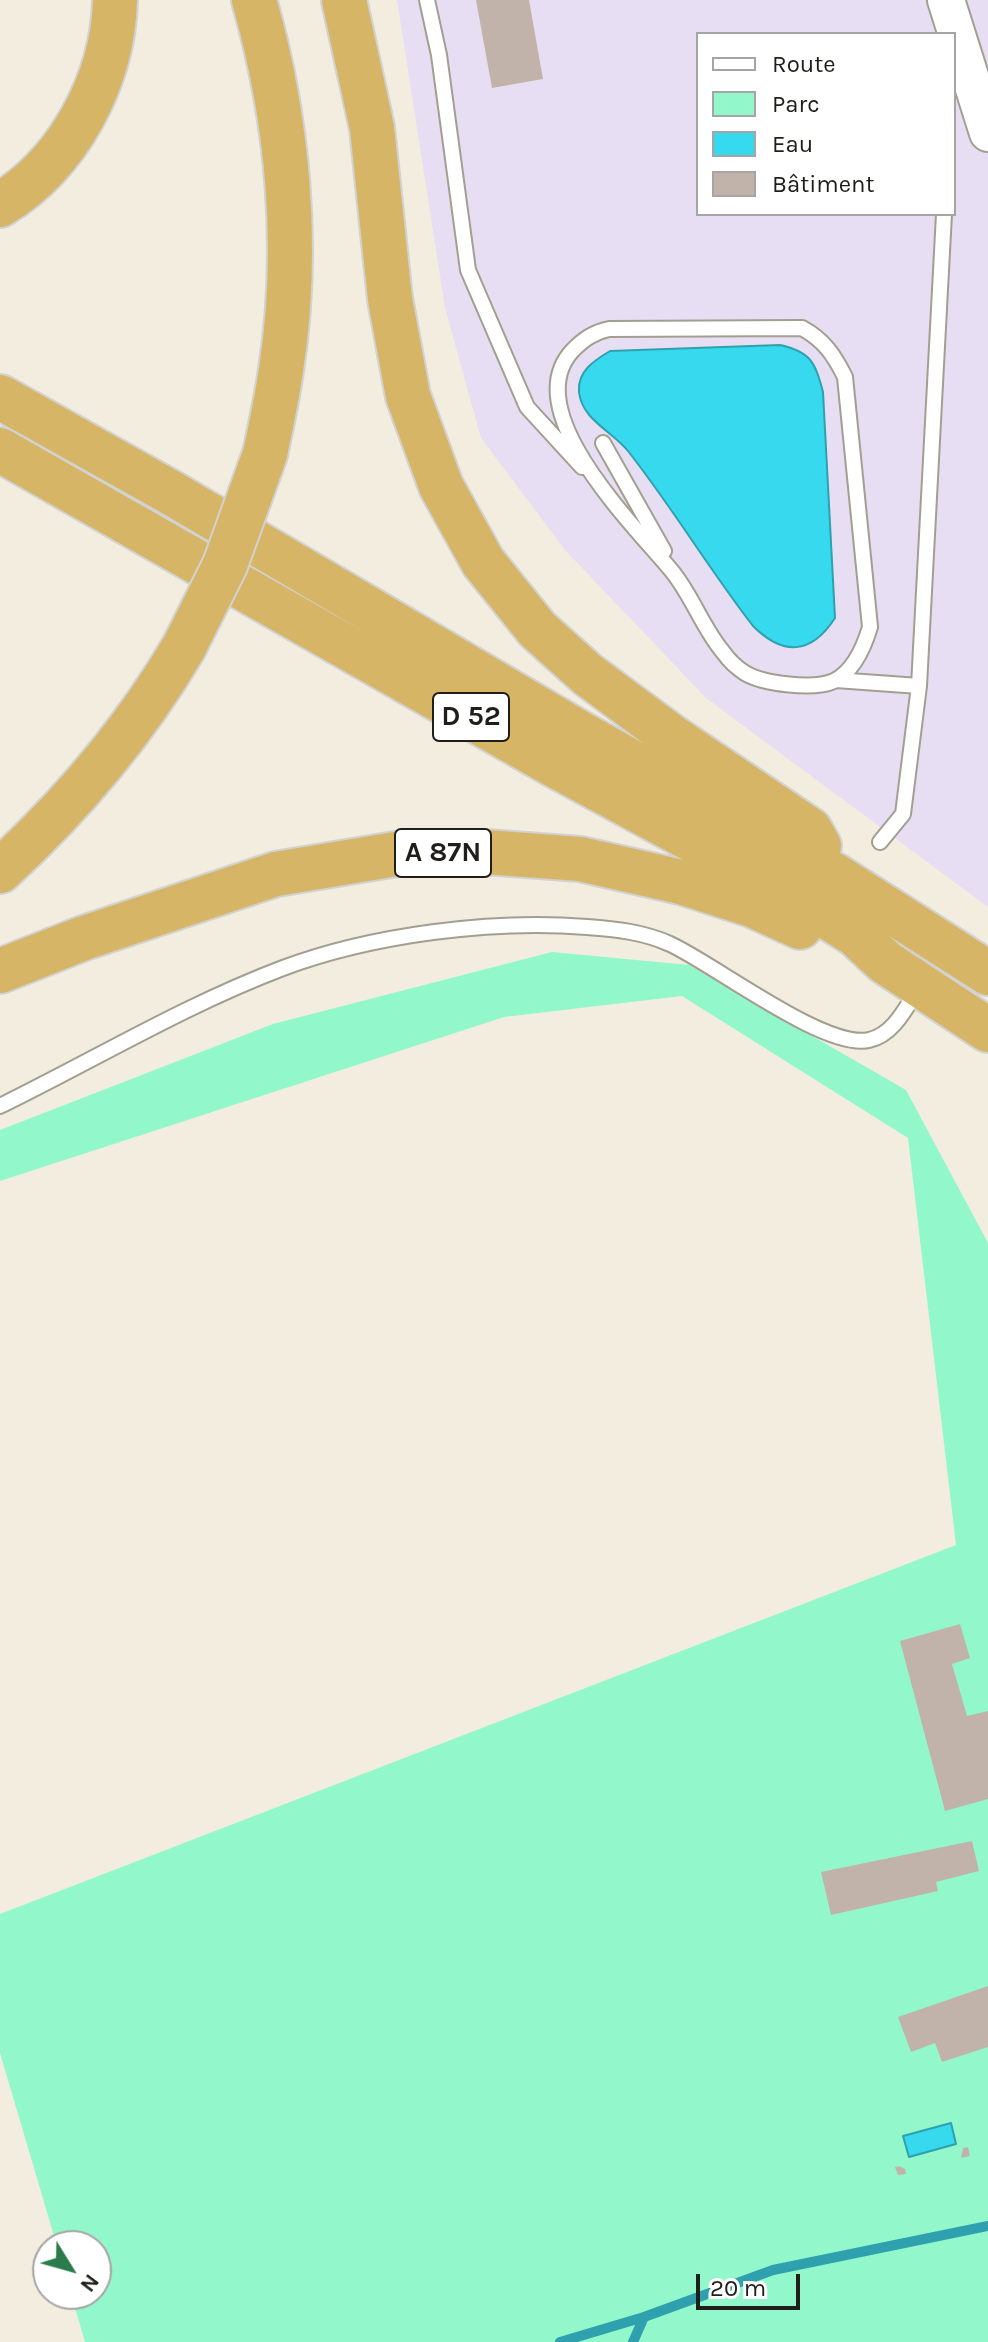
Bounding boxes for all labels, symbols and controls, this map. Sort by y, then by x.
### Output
legend [696,32,956,216]
text: Route [772,50,836,78]
text: Parc [772,90,820,118]
text: Eau [772,130,813,158]
text: Bâtiment [772,170,875,198]
road number: D 52 [433,693,509,741]
road number: A 87N [395,829,491,877]
north arrow [32,2230,112,2310]
scale bar [700,2258,804,2308]
text: N [74,2269,105,2297]
text: 20 m [710,2274,766,2302]

